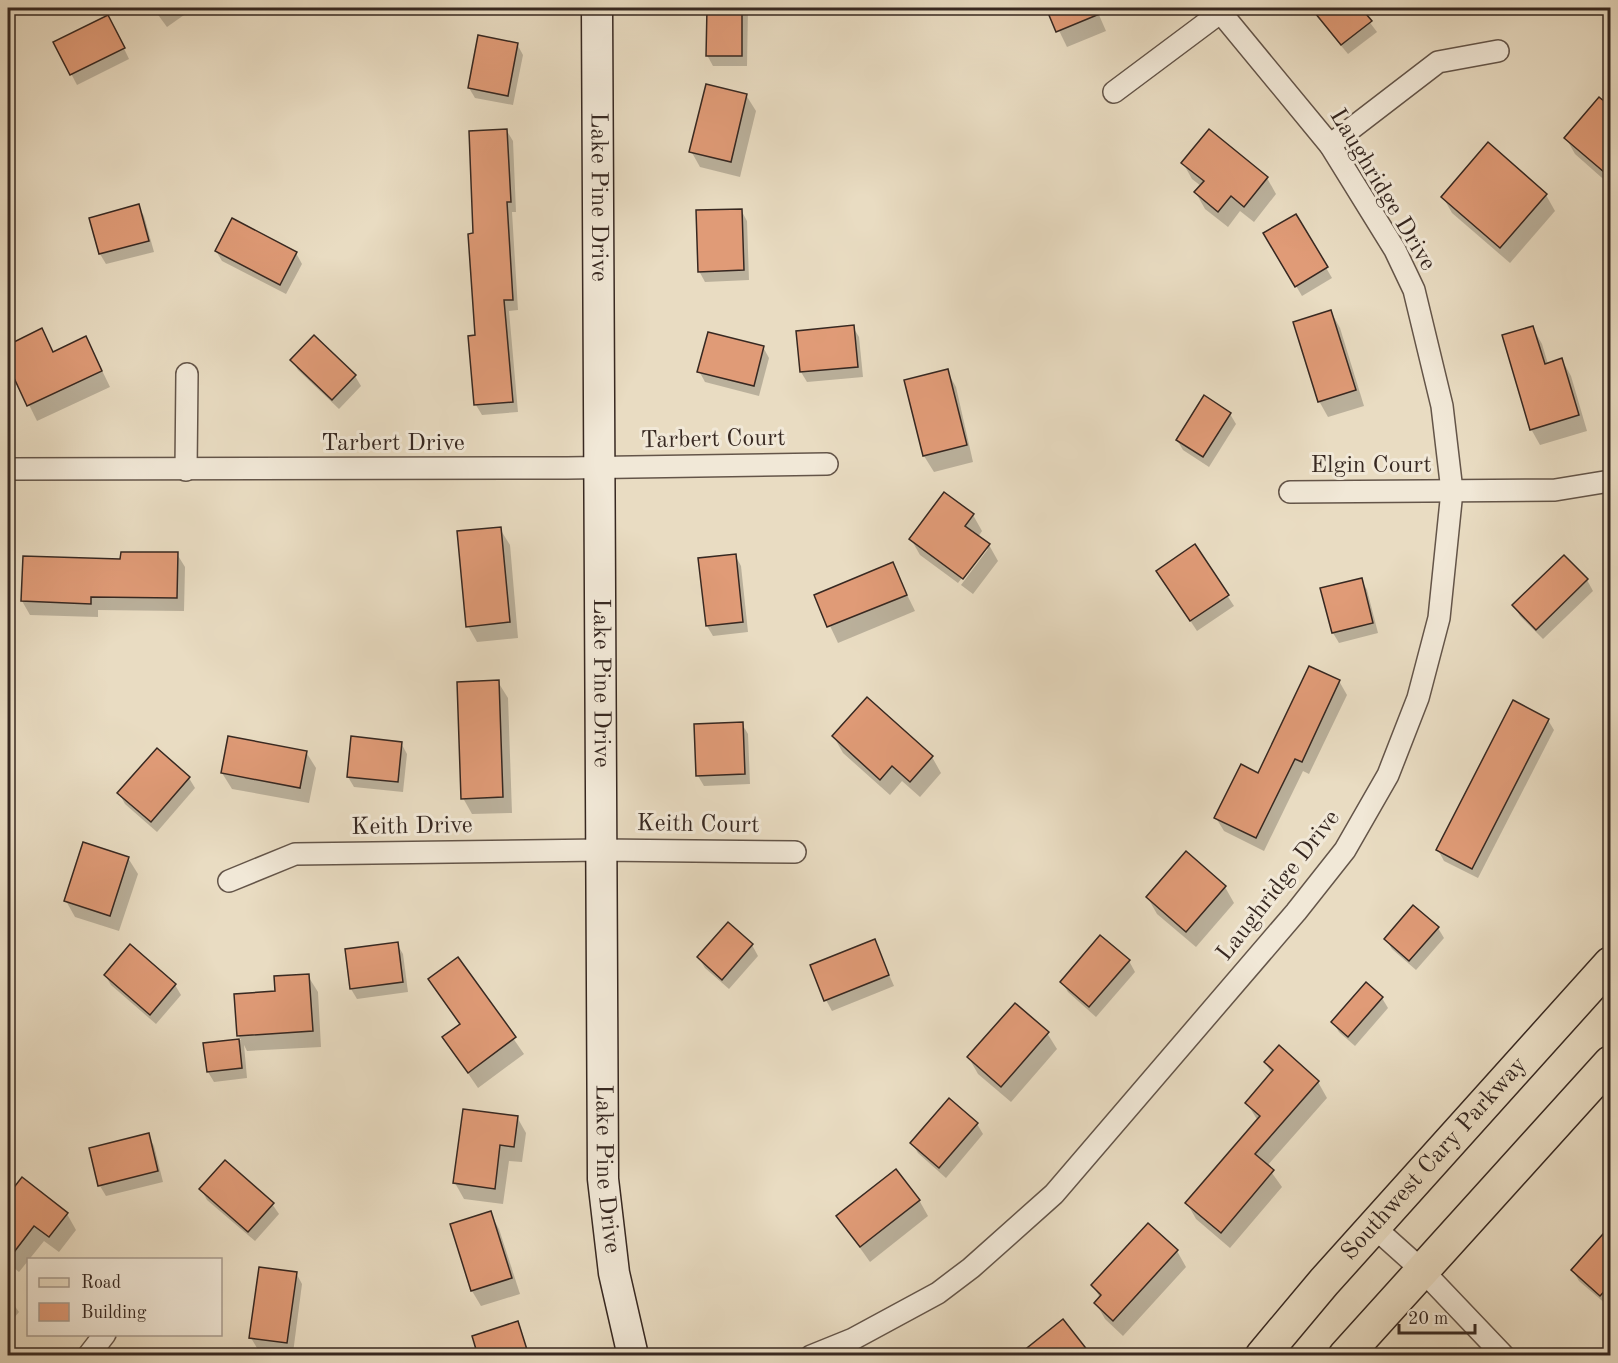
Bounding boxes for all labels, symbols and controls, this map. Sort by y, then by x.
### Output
street label: Laughridge Drive [1324,105,1440,275]
street label: Lake Pine Drive [586,112,610,282]
street label: Tarbert Court [640,427,786,453]
street label: Tarbert Drive [321,432,465,456]
street label: Elgin Court [1310,454,1432,478]
street label: Lake Pine Drive [588,598,613,768]
street label: Laughridge Drive [1213,806,1345,966]
street label: Keith Court [636,812,760,838]
street label: Keith Drive [351,814,473,840]
street label: Southwest Cary Parkway [1337,1053,1532,1265]
street label: Lake Pine Drive [591,1084,624,1255]
legend [27,1258,222,1336]
text: Road [81,1274,121,1292]
scale bar [1399,1297,1476,1335]
text: Building [81,1304,147,1322]
text: 20 m [1408,1310,1448,1328]

